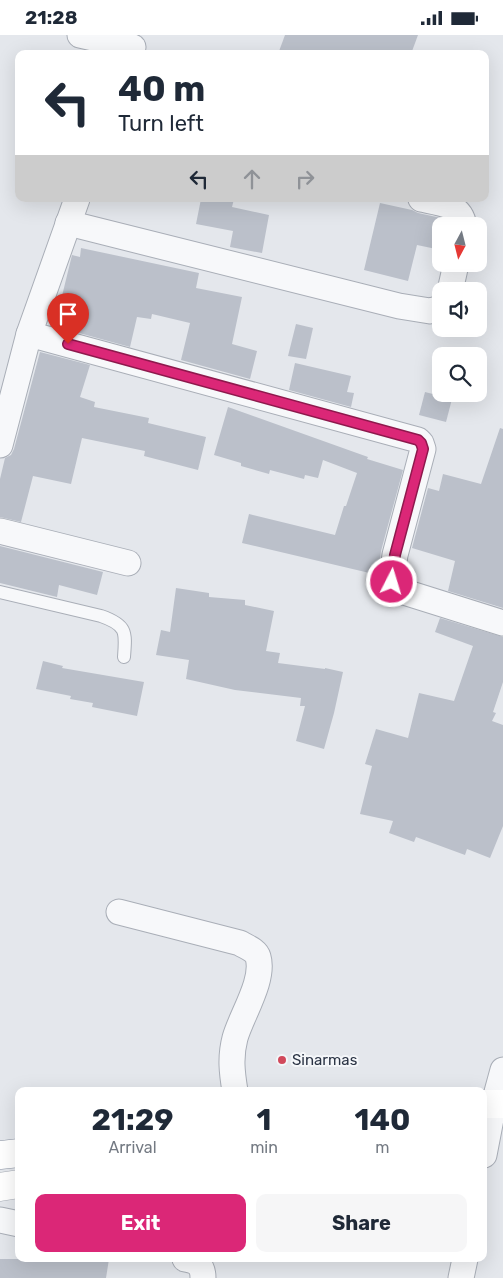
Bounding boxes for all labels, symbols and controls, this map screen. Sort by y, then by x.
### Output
text: 21:28 [25,6,78,29]
text: 40 m [118,68,205,110]
icon: left [35,70,100,135]
text: Turn left [118,110,204,137]
icon: left [185,165,213,193]
icon: ahead [238,165,266,193]
icon: right [291,165,319,193]
north arrow [432,217,488,273]
map controls [432,217,487,402]
button: sound [432,282,487,337]
pin [47,293,89,344]
icon: arrive [54,300,82,328]
button: search [432,347,487,402]
position arrow [365,555,417,607]
place label: Sinarmas [292,1051,358,1069]
marker: Sinarmas [276,1054,288,1066]
text: 21:29 [92,1102,174,1138]
text: 1 [257,1102,271,1138]
text: 140 [355,1102,410,1138]
text: Arrival [109,1138,157,1157]
text: min [250,1138,278,1157]
text: m [375,1138,390,1157]
button: Exit [35,1194,246,1252]
button: Share [256,1194,467,1252]

